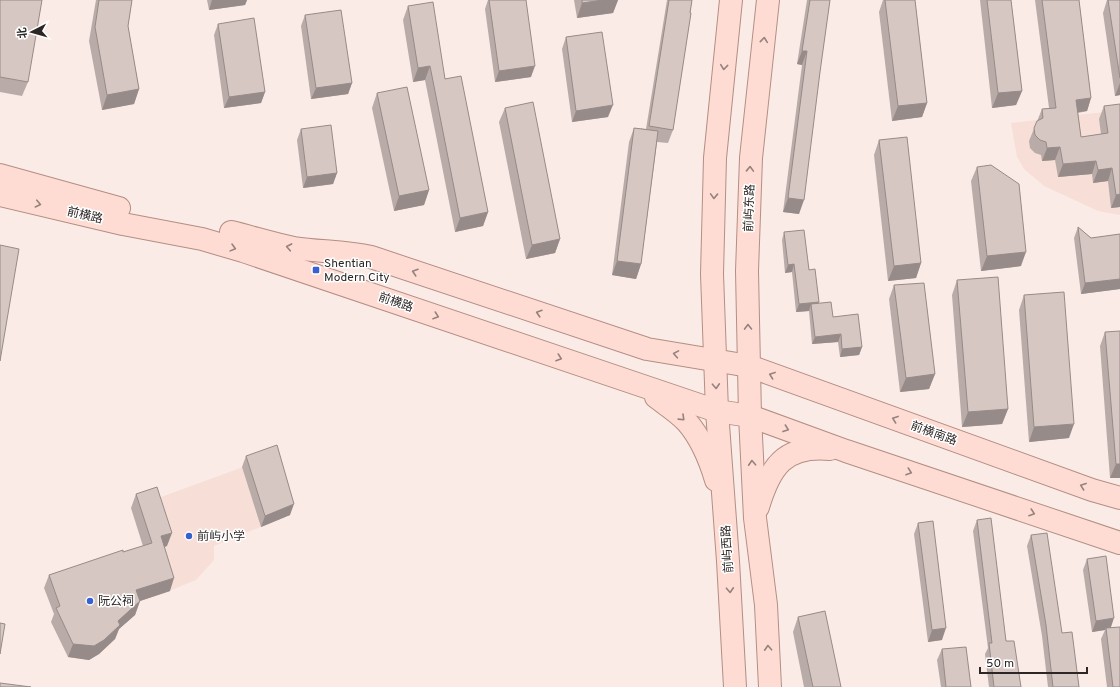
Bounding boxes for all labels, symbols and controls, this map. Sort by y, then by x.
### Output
north arrow [12,12,52,52]
text: 北 [16,27,31,39]
one-way arrow [759,37,768,43]
one-way arrow [720,64,729,70]
one-way arrow [746,166,755,172]
street label: 前屿东路 [741,184,759,232]
one-way arrow [710,193,718,199]
one-way arrow [35,199,41,207]
street label: 前横路 [65,204,104,228]
one-way arrow [229,243,236,252]
one-way arrow [285,243,292,251]
place label: Shentian Modern City [324,256,390,286]
marker: Shentian Modern City [311,265,321,275]
one-way arrow [412,268,419,276]
street label: 前横路 [376,290,415,316]
one-way arrow [535,309,542,318]
one-way arrow [432,311,439,319]
one-way arrow [744,324,752,330]
one-way arrow [673,350,680,359]
one-way arrow [555,353,562,361]
one-way arrow [769,371,776,379]
one-way arrow [712,383,720,389]
one-way arrow [677,413,685,421]
one-way arrow [891,415,898,423]
street label: 前横南路 [908,418,959,450]
one-way arrow [783,425,790,433]
one-way arrow [748,460,756,466]
one-way arrow [905,467,912,476]
one-way arrow [1079,483,1086,491]
one-way arrow [1029,509,1036,517]
street label: 前屿西路 [718,524,738,573]
place label: 前屿小学 [197,529,245,545]
marker: 前屿小学 [184,531,194,541]
one-way arrow [726,587,734,593]
place label: 阮公祠 [98,594,134,610]
marker: 阮公祠 [85,596,95,606]
one-way arrow [764,645,772,651]
scale bar [980,649,1087,675]
text: 50 m [986,656,1014,672]

